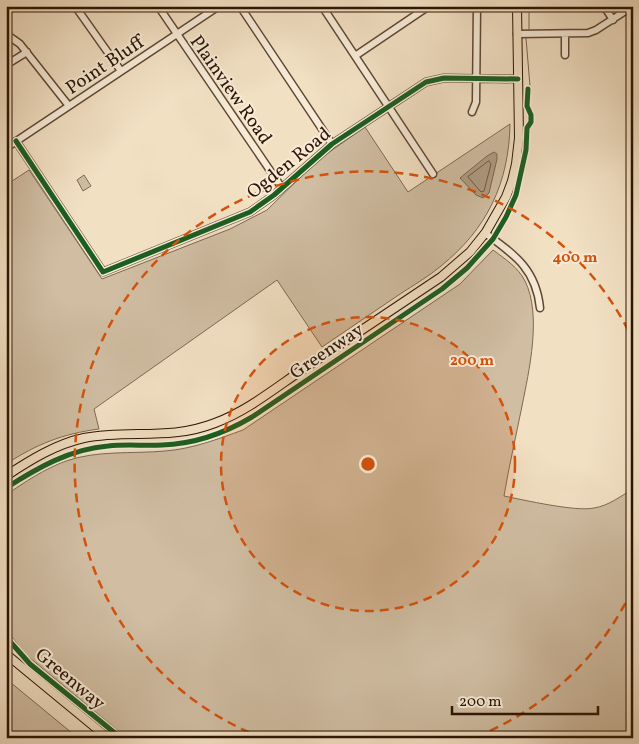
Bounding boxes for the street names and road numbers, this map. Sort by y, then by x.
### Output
street label: Point Bluff [61,29,151,101]
street label: Plainview Road [183,30,278,150]
street label: Ogden Road [242,122,337,206]
street label: Greenway [285,317,369,386]
street label: Greenway [29,642,110,717]

